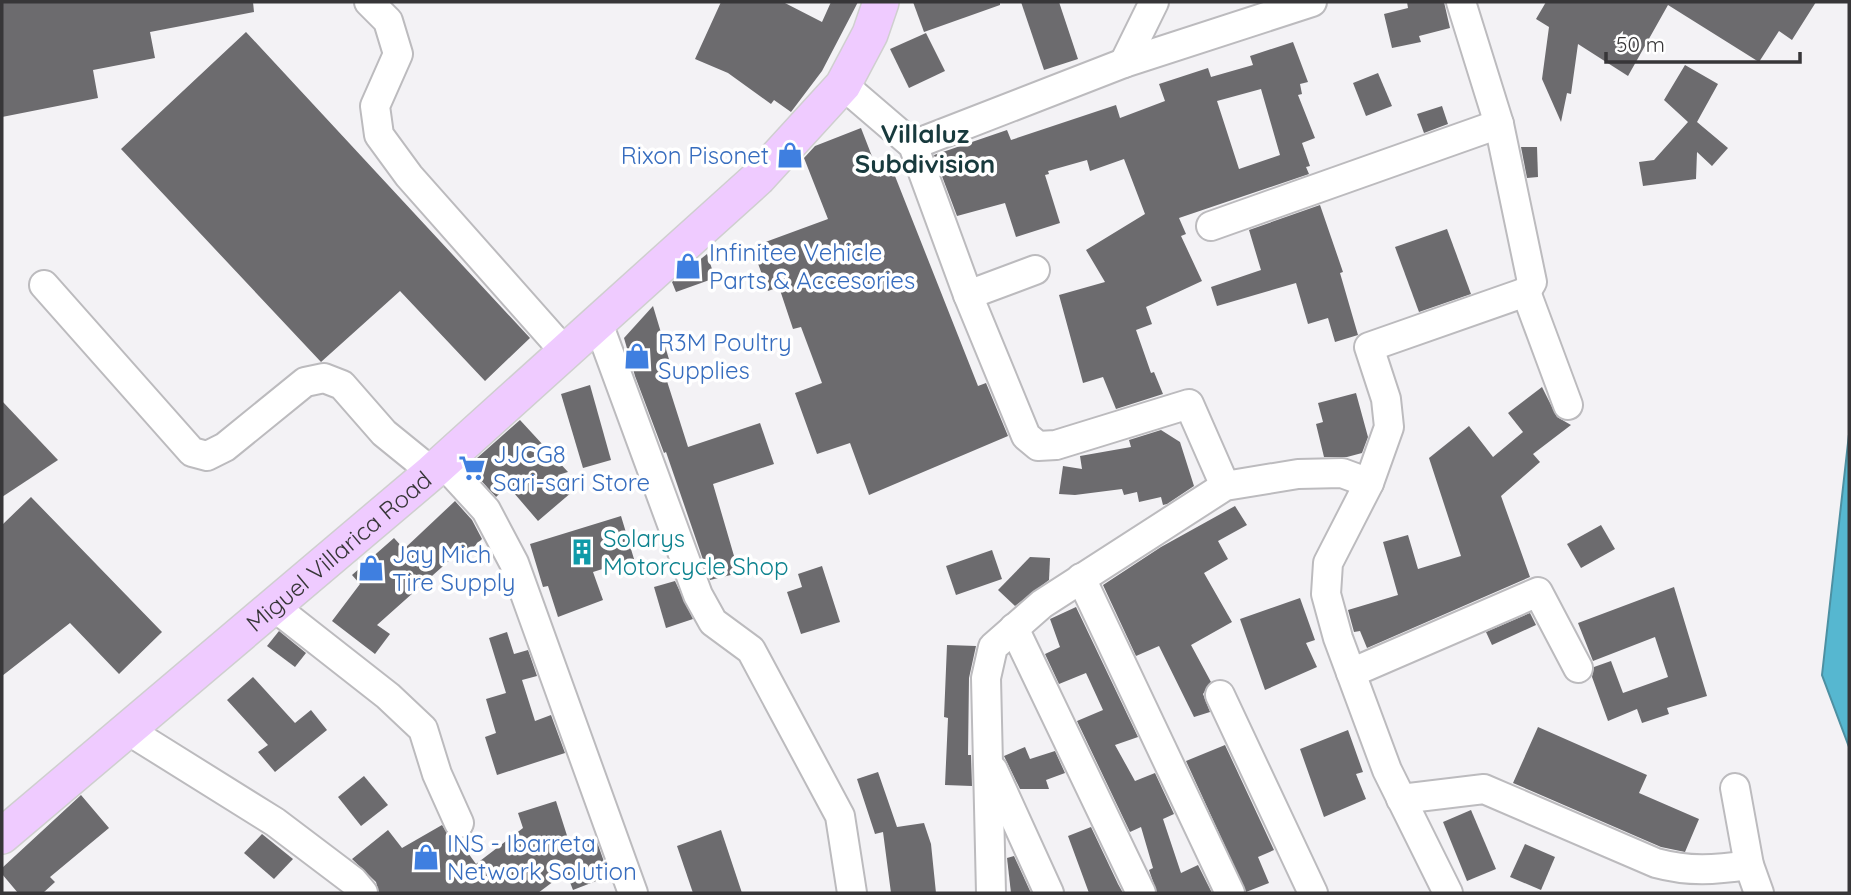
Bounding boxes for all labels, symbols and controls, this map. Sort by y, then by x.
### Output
scale bar [1606,21,1800,65]
text: 50 m [1616,31,1665,57]
district label: Villaluz Subdivision [855,117,995,180]
place label: Rixon Pisonet [621,140,769,170]
shop icon: Rixon Pisonet [775,140,805,170]
place label: Infinitee Vehicle Parts & Accesories [709,237,915,295]
shop icon: Infinitee Vehicle Parts & Accesories [673,251,703,281]
place label: R3M Poultry Supplies [658,327,792,385]
shop icon: R3M Poultry Supplies [622,341,652,371]
place label: JJCG8 Sari-sari Store [493,439,650,497]
supermarket icon: JJCG8 Sari-sari Store [457,453,487,483]
street label: Miguel Villarica Road [240,464,437,638]
place label: Solarys Motorcycle Shop [603,523,789,581]
building icon: Solarys Motorcycle Shop [567,537,597,567]
place label: Jay Mich Tire Supply [392,539,515,597]
shop icon: Jay Mich Tire Supply [356,553,386,583]
place label: INS - Ibarreta Network Solution [447,828,637,886]
shop icon: INS - Ibarreta Network Solution [411,842,441,872]

